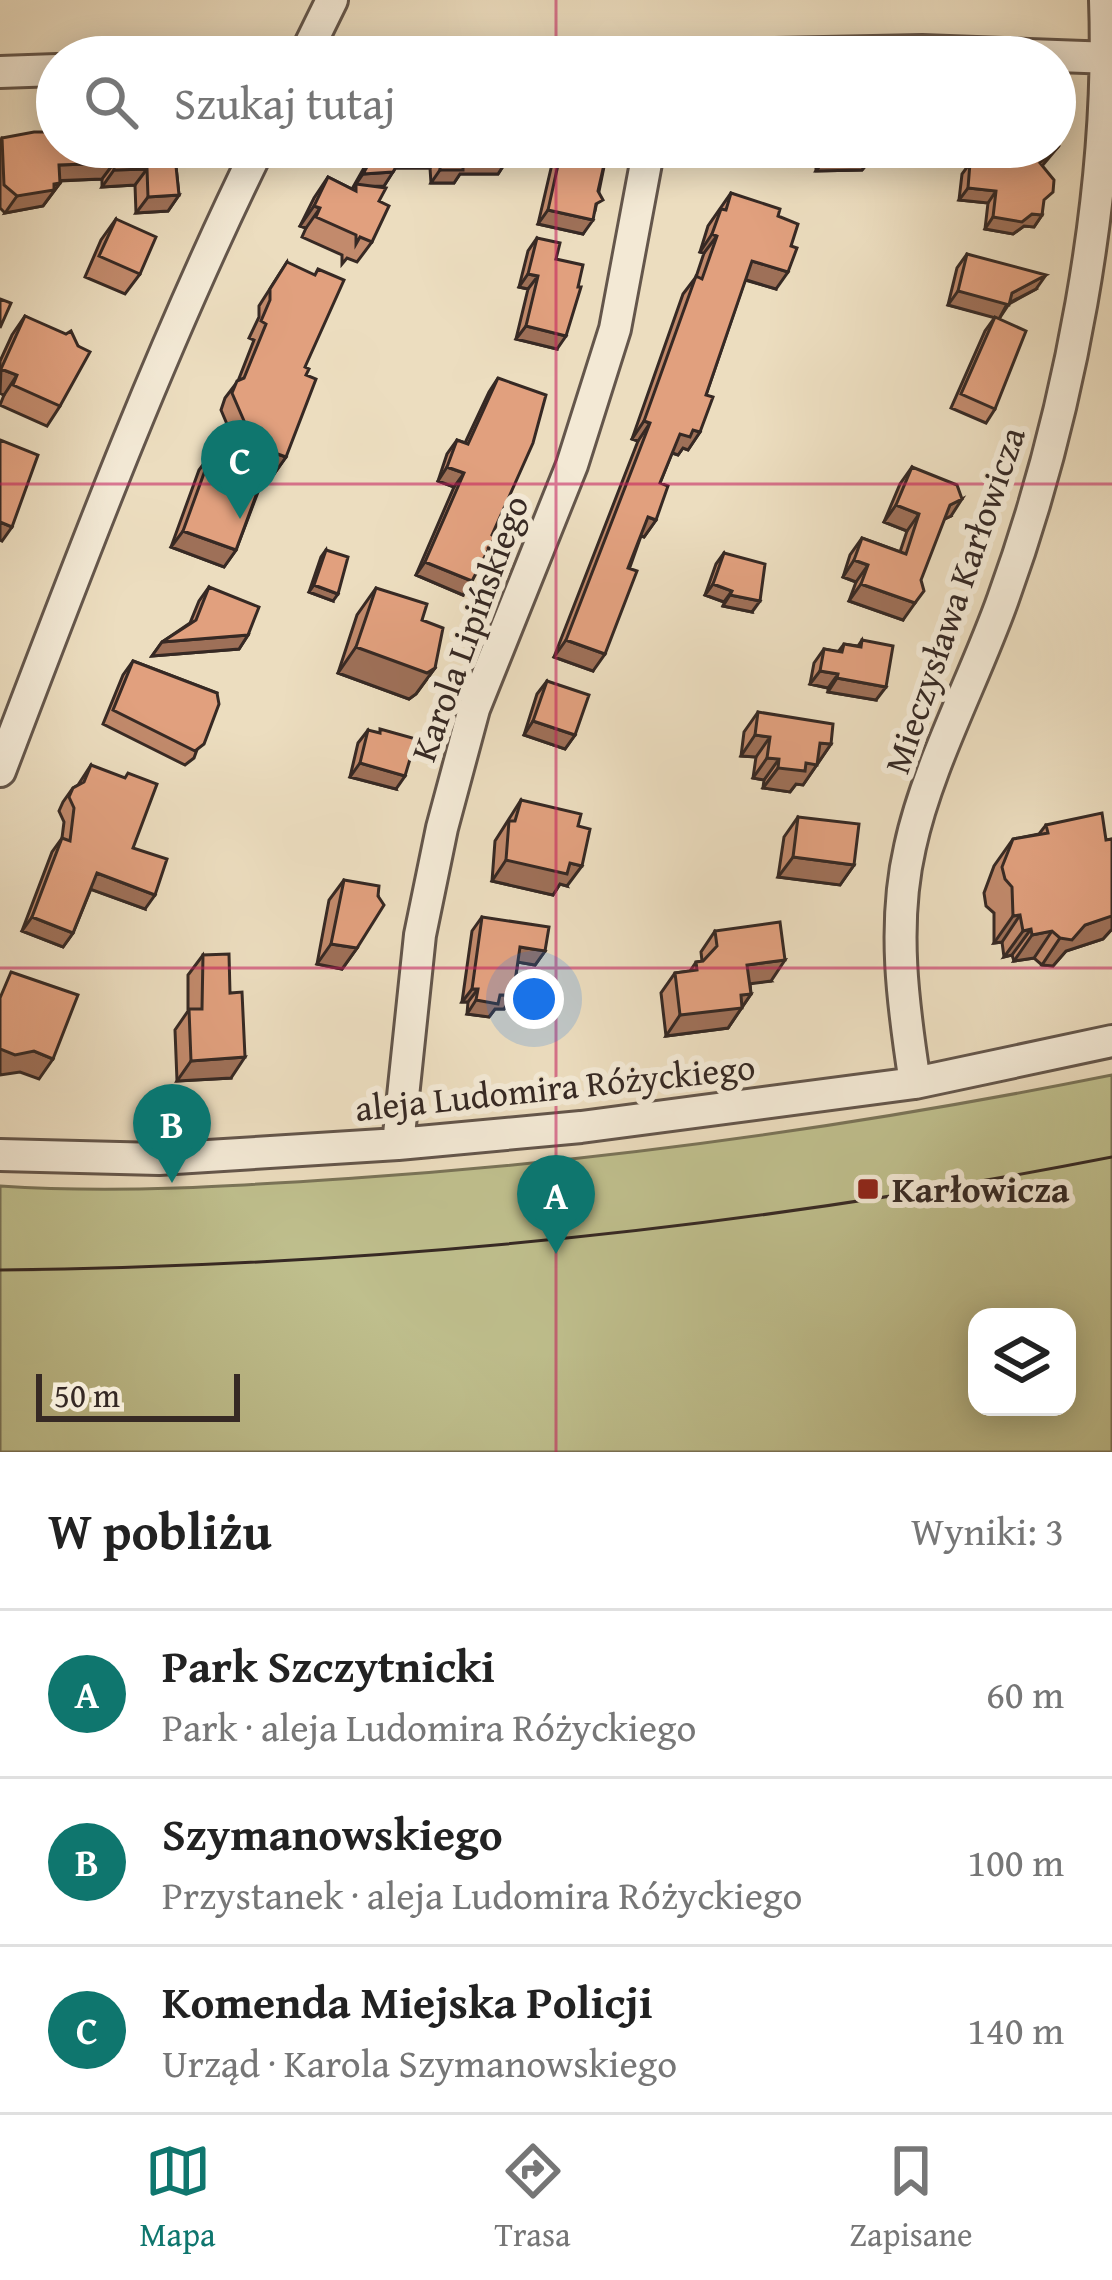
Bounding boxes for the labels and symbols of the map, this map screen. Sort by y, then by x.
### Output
street label: Mieczysława Karłowicza [869,419,1038,780]
pin: C [201,420,279,519]
street label: Karola Lipińskiego [396,488,541,768]
your location [504,969,564,1029]
street label: aleja Ludomira Różyckiego [352,1039,758,1134]
pin: B [133,1084,211,1183]
pin: A [517,1155,595,1254]
place label: Karłowicza [892,1162,1070,1215]
marker: Karłowicza [855,1176,881,1202]
scale bar [36,1368,240,1421]

